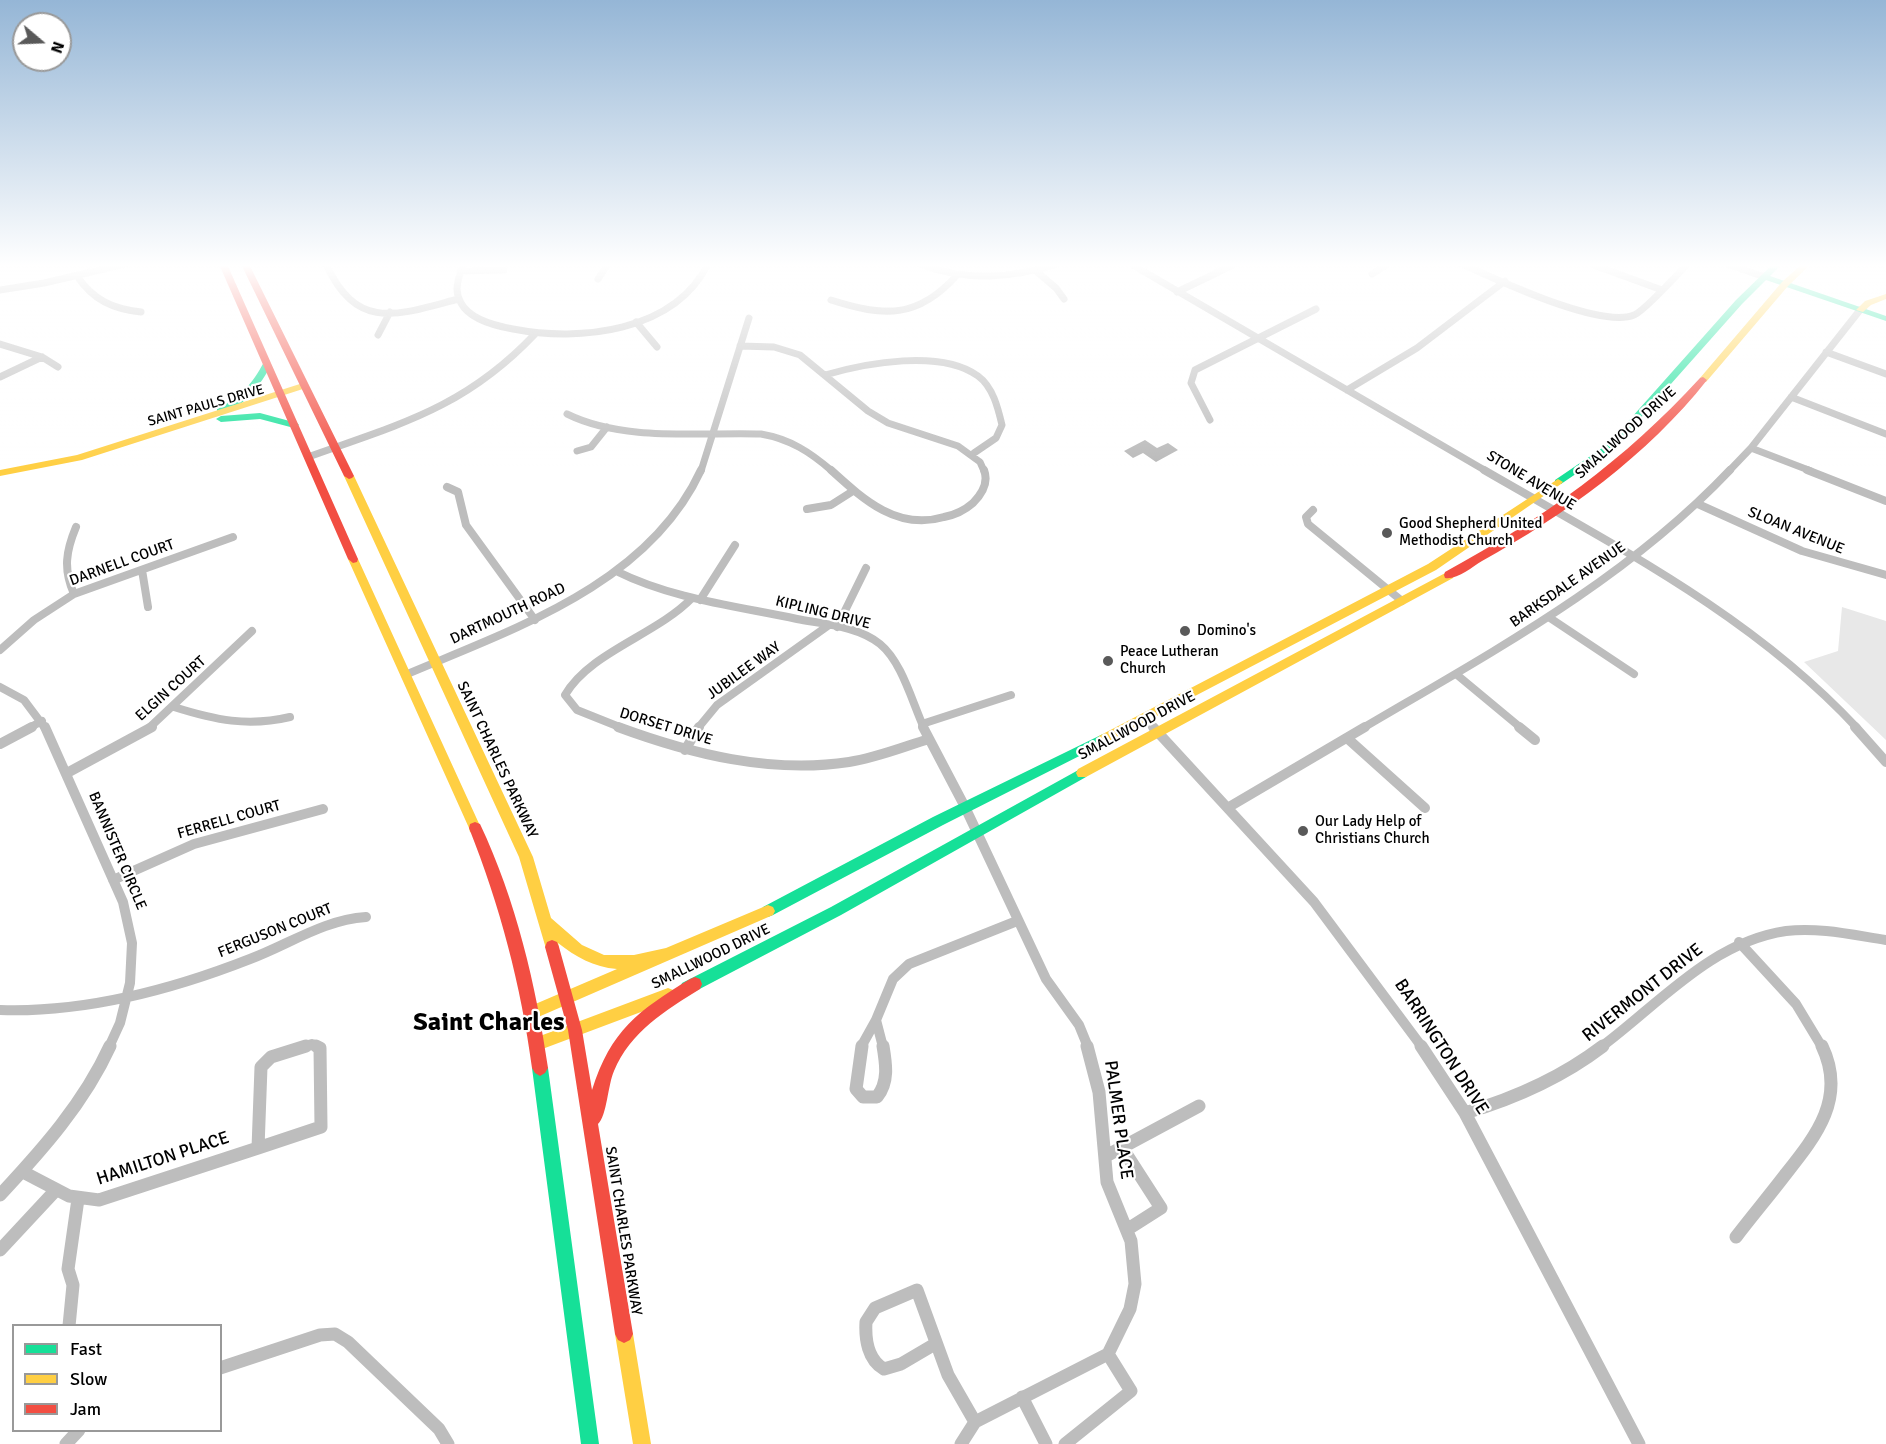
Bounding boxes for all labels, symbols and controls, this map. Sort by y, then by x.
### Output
north arrow [12,12,72,72]
text: N [46,39,68,56]
street label: SAINT PAULS DRIVE [146,381,266,431]
street label: SMALLWOOD DRIVE [1572,383,1680,483]
street label: STONE AVENUE [1483,447,1579,515]
street label: SLOAN AVENUE [1745,503,1847,559]
place label: Good Shepherd United Methodist Church [1399,515,1543,550]
marker: Good Shepherd United Methodist Church [1380,526,1394,540]
street label: DARNELL COURT [67,536,177,590]
street label: BARKSDALE AVENUE [1507,538,1629,632]
street label: DARTMOUTH ROAD [448,579,568,649]
street label: KIPLING DRIVE [774,592,872,634]
place label: Domino's [1197,622,1256,640]
marker: Domino's [1178,624,1192,638]
street label: JUBILEE WAY [704,638,784,704]
place label: Peace Lutheran Church [1120,643,1219,678]
street label: ELGIN COURT [132,653,210,725]
marker: Peace Lutheran Church [1101,654,1115,668]
street label: SAINT CHARLES PARKWAY [453,679,541,841]
street label: SMALLWOOD DRIVE [1075,688,1199,764]
street label: DORSET DRIVE [617,704,715,750]
street label: BANNISTER CIRCLE [84,789,150,913]
street label: FERRELL COURT [175,797,283,843]
place label: Our Lady Help of Christians Church [1315,813,1430,848]
marker: Our Lady Help of Christians Church [1296,824,1310,838]
street label: FERGUSON COURT [215,900,335,962]
street label: SMALLWOOD DRIVE [649,920,773,994]
street label: RIVERMONT DRIVE [1578,939,1708,1047]
street label: BARRINGTON DRIVE [1389,975,1493,1119]
district label: Saint Charles [413,1007,565,1039]
street label: PALMER PLACE [1099,1059,1137,1181]
street label: HAMILTON PLACE [94,1127,232,1191]
street label: SAINT CHARLES PARKWAY [601,1145,645,1317]
legend [12,1324,222,1432]
text: Fast [70,1338,102,1360]
text: Slow [70,1368,107,1390]
text: Jam [70,1398,101,1420]

